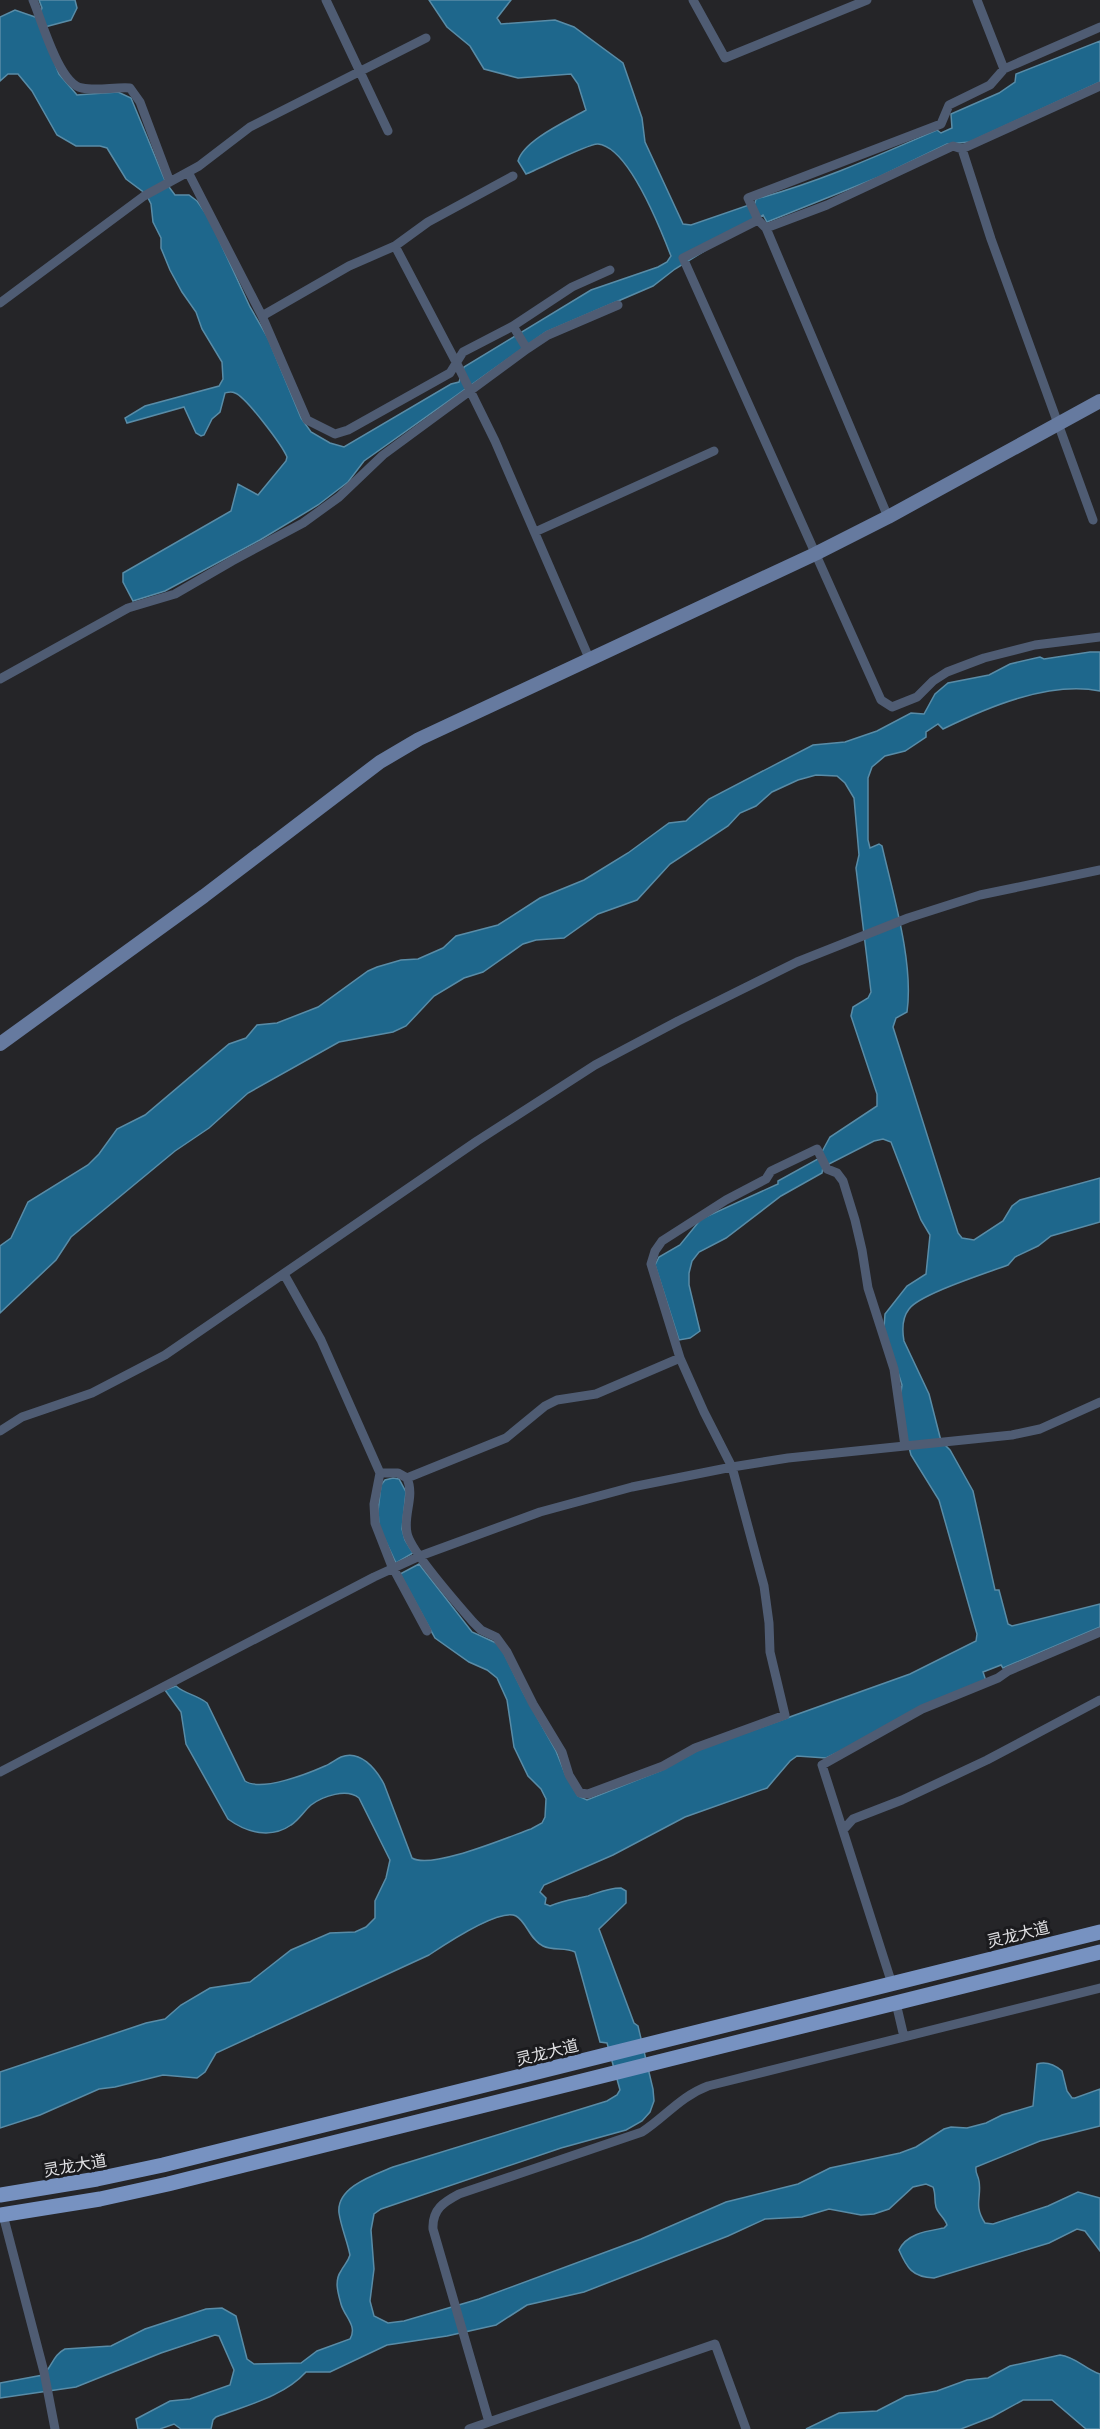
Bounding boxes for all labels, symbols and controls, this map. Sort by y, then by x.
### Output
street label: 灵龙大道 [985,1917,1051,1951]
street label: 灵龙大道 [514,2035,580,2069]
street label: 灵龙大道 [42,2150,108,2180]

